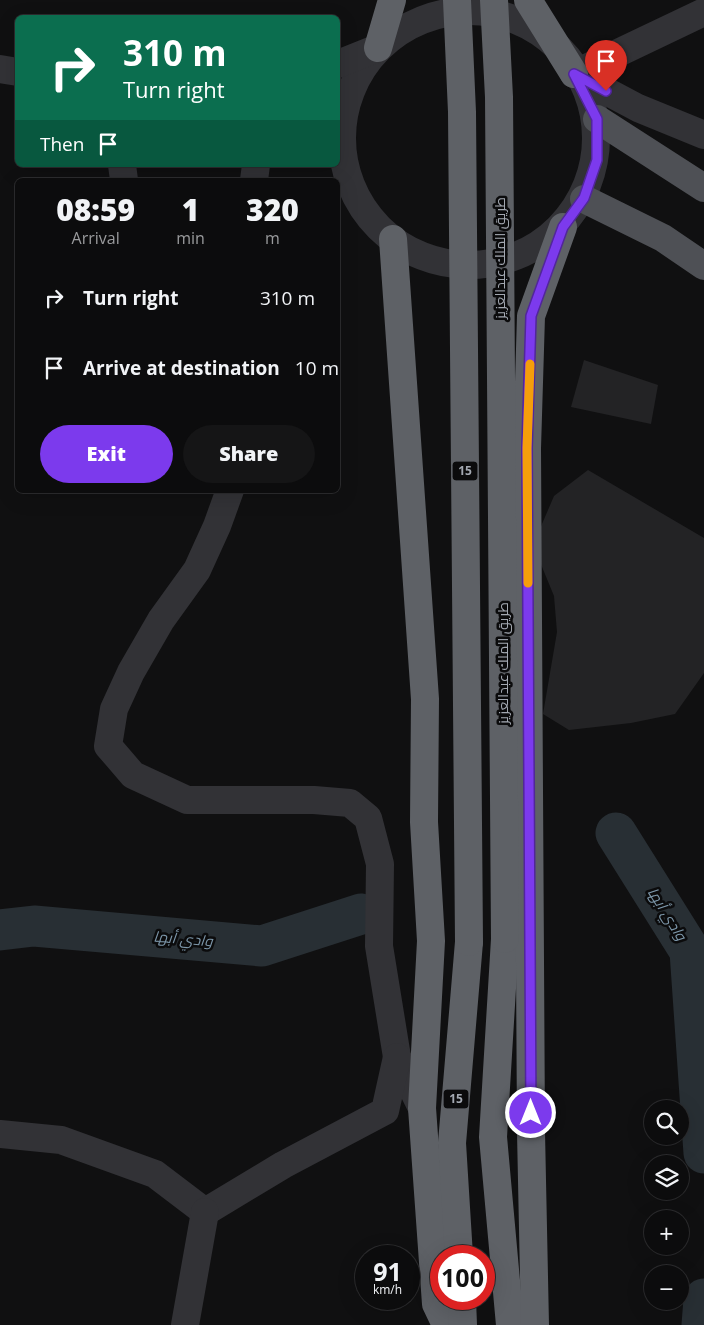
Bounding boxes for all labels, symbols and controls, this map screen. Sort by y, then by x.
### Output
text: 310 m [123,29,227,76]
icon: right [40,35,105,100]
pin [585,40,627,91]
icon: arrive [592,47,620,75]
text: Turn right [123,74,225,104]
icon: arrive [94,130,122,158]
text: Then [40,131,84,157]
text: 08:59 [56,189,135,230]
text: 1 [182,189,199,230]
text: 320 [246,189,299,230]
street label: طريق الملك عبدالعزيز [490,197,509,320]
text: Arrival [72,227,120,249]
text: min [176,227,205,249]
text: m [265,227,280,249]
icon: right [40,284,68,312]
text: Turn right [83,285,178,311]
text: 310 m [260,285,315,311]
icon: arrive [40,354,68,382]
text: Arrive at destination [83,355,280,381]
text: 10 m [295,355,339,381]
button: Exit [40,425,173,483]
button: Share [183,425,315,483]
road number: 15 [452,462,478,481]
street label: طريق الملك عبدالعزيز [493,602,512,725]
water label: وادي أبها [641,883,692,946]
water label: وادي أبها [152,925,214,954]
position arrow [504,1086,556,1138]
road number: 15 [444,1090,468,1108]
map controls [644,1100,689,1310]
button: search [644,1100,689,1145]
button: layers [644,1155,689,1200]
button: + [644,1210,689,1255]
speed limit sign: 100 [430,1245,495,1310]
text: 91 [373,1254,402,1288]
button: − [644,1265,689,1310]
text: km/h [373,1281,402,1298]

